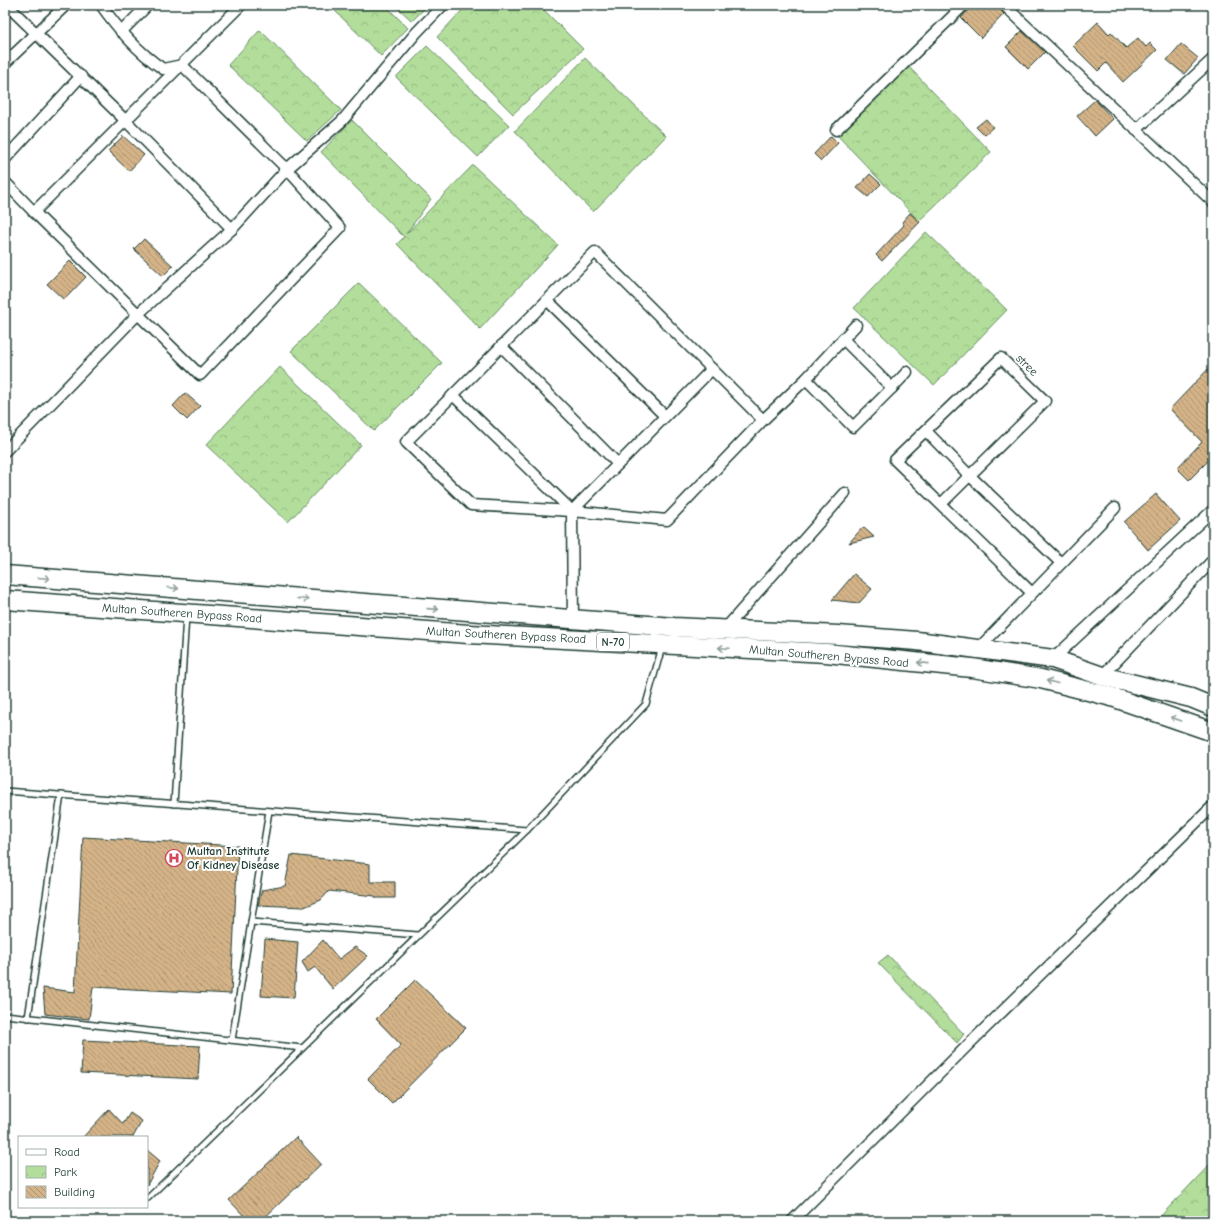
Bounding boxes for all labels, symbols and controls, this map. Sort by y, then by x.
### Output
street label: stree [1013,351,1041,379]
one-way arrow [37,575,50,582]
one-way arrow [167,585,180,592]
one-way arrow [296,595,309,602]
street label: Multan Southeren Bypass Road [102,600,262,626]
one-way arrow [426,605,439,612]
street label: Multan Southeren Bypass Road [426,624,586,646]
road number: N-70 [597,633,629,651]
street label: Multan Southeren Bypass Road [749,642,909,670]
one-way arrow [718,644,731,651]
one-way arrow [917,660,930,667]
one-way arrow [1046,677,1059,685]
one-way arrow [1171,715,1183,723]
place label: Multan Institute Of Kidney Disease [187,844,279,872]
hospital icon: Multan Institute Of Kidney Disease [164,848,184,868]
legend [18,1136,148,1208]
text: Road [54,1145,80,1159]
text: Park [54,1165,77,1179]
text: Building [54,1185,95,1199]

